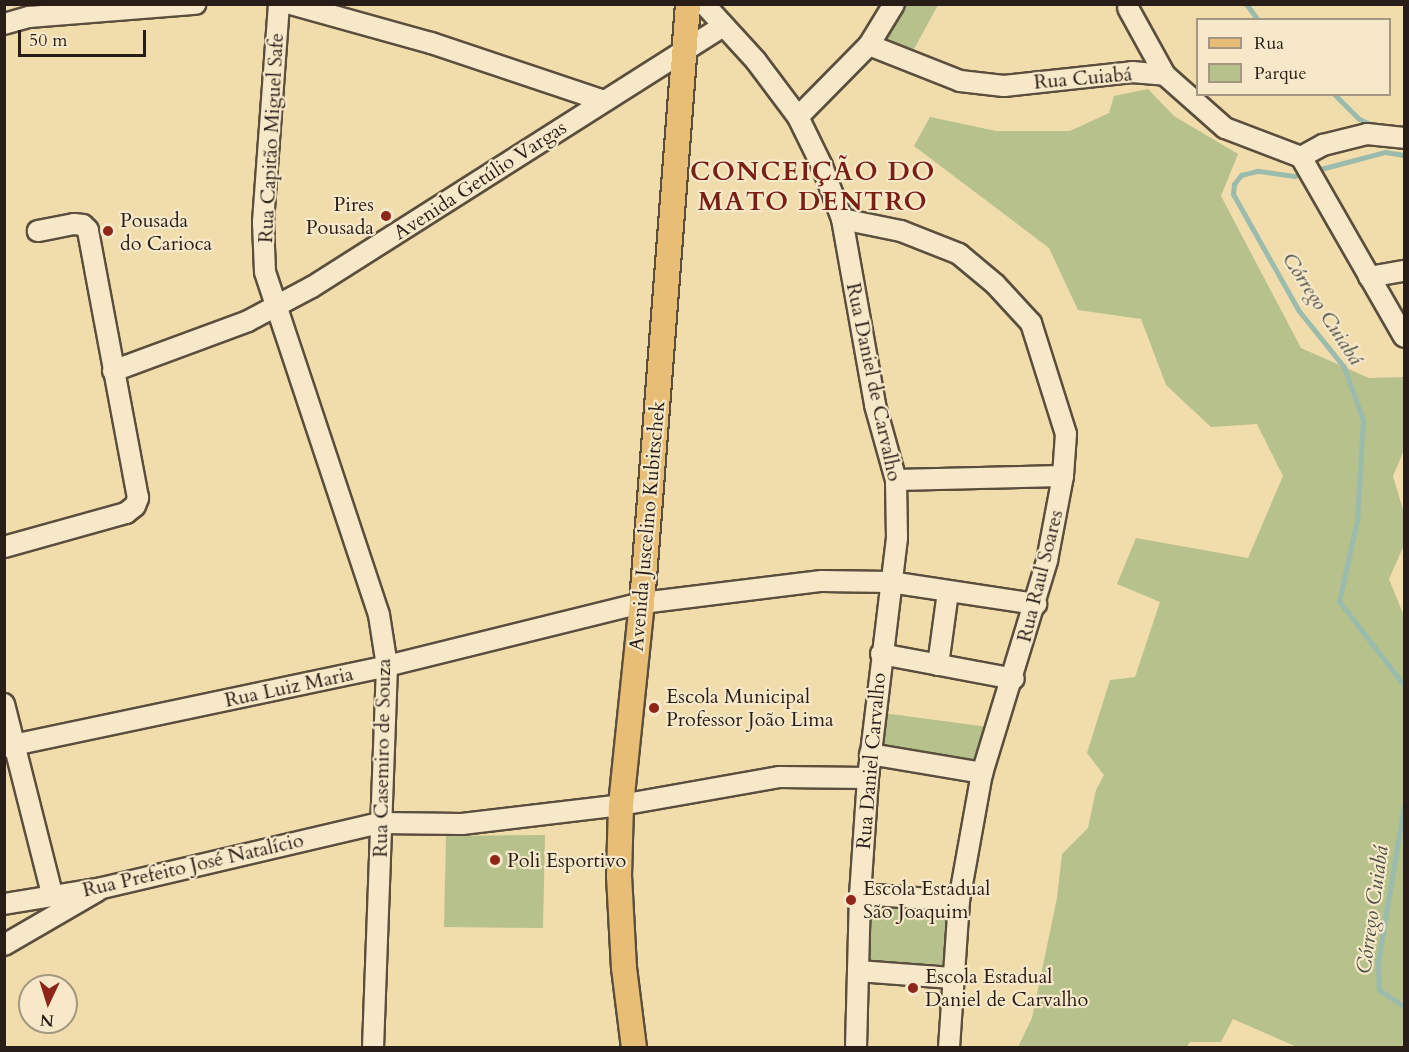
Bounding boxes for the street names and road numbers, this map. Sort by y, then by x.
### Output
street label: Rua Capitão Miguel Safe [254,32,288,244]
street label: Rua Cuiabá [1033,62,1133,94]
street label: Avenida Getúlio Vargas [389,115,571,245]
street label: Rua Daniel de Carvalho [841,281,907,483]
street label: Avenida Juscelino Kubitschek [624,400,670,652]
street label: Rua Raul Soares [1012,507,1068,645]
street label: Rua Casemiro de Souza [368,658,396,858]
street label: Rua Luiz Maria [222,662,356,712]
street label: Rua Daniel Carvalho [851,672,891,850]
street label: Rua Prefeito José Natalício [80,828,306,902]

